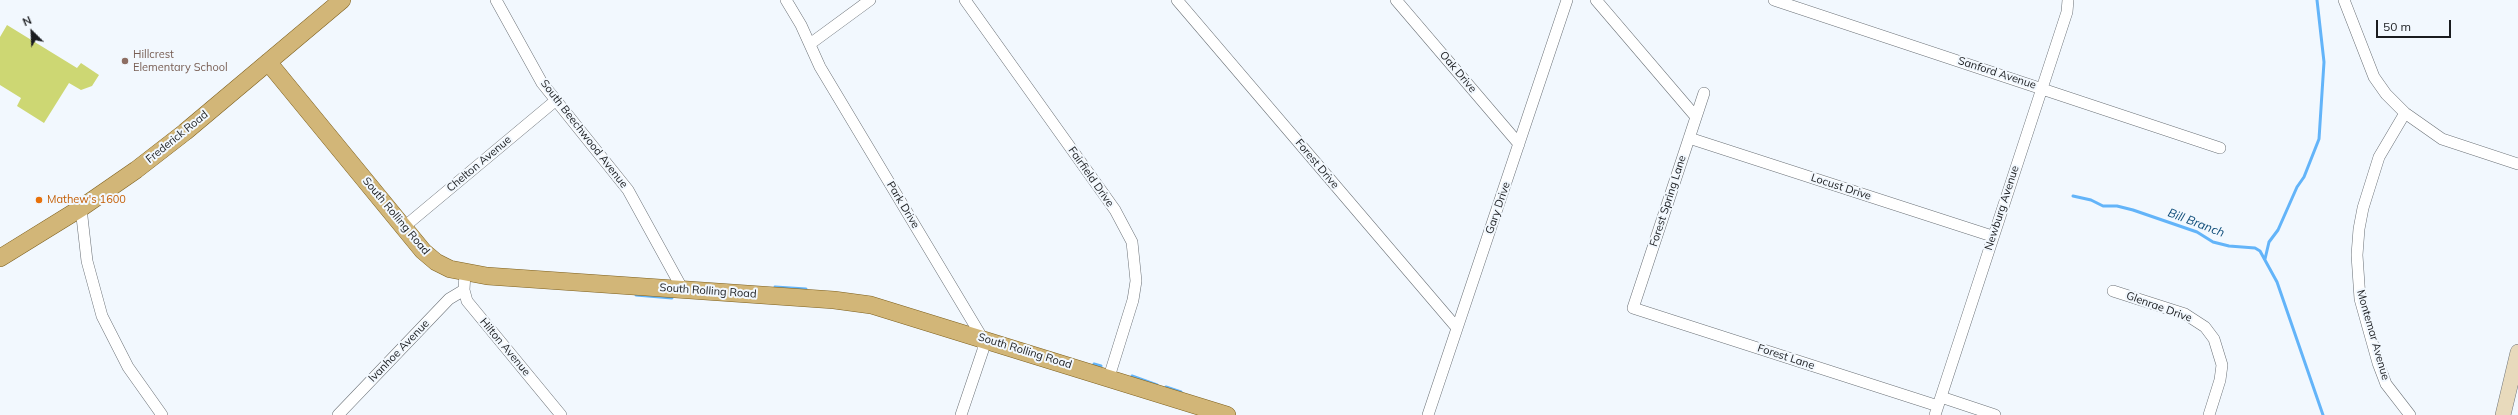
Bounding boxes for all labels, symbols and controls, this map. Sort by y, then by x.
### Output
north arrow [12,12,52,52]
scale bar [2378,12,2453,38]
text: N [20,13,34,29]
text: 50 m [2383,19,2411,34]
place label: Hillcrest Elementary School [133,48,228,74]
street label: Oak Drive [1437,49,1479,95]
street label: Sanford Avenue [1956,54,2038,92]
marker: Hillcrest Elementary School [120,56,130,66]
street label: South Beechwood Avenue [538,77,630,191]
street label: Frederick Road [143,108,211,166]
street label: Chelton Avenue [444,133,514,195]
street label: Forest Drive [1292,136,1342,192]
street label: Fairfield Drive [1065,144,1117,210]
street label: Forest Spring Lane [1647,154,1689,248]
street label: Newburg Avenue [1982,164,2022,252]
street label: Locust Drive [1809,171,1873,203]
street label: South Rolling Road [360,175,432,257]
street label: Park Drive [884,179,922,231]
street label: Gary Drive [1483,180,1513,236]
place label: Mathew's 1600 [47,193,126,207]
marker: Mathew's 1600 [34,195,44,205]
water label: Bill Branch [2166,206,2226,240]
street label: South Rolling Road [659,281,757,301]
street label: Montemar Avenue [2354,288,2392,382]
street label: Glenrae Drive [2124,289,2194,325]
street label: Hilton Avenue [477,315,533,379]
street label: Ivanhoe Avenue [366,317,432,385]
street label: South Rolling Road [977,330,1073,372]
street label: Forest Lane [1756,342,1816,372]

